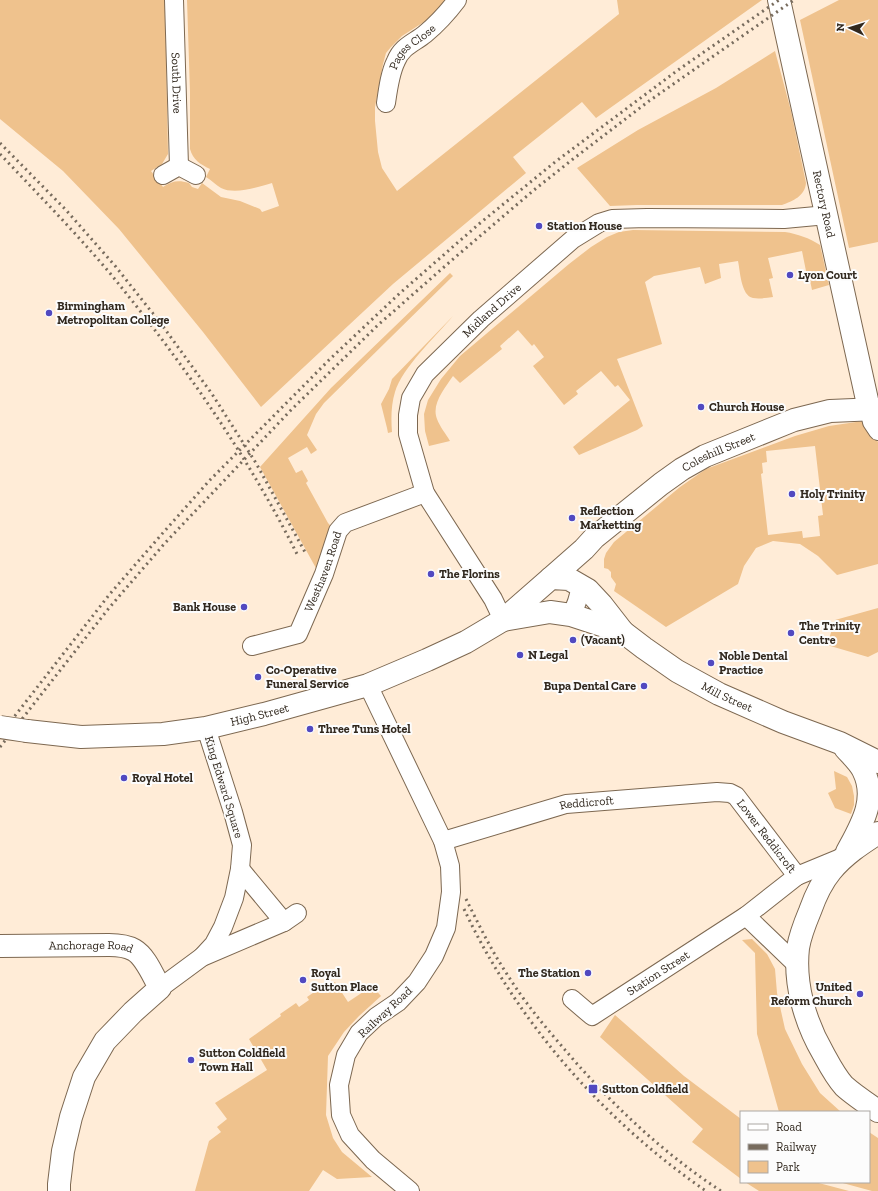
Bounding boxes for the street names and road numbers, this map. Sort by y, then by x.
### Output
street label: Pages Close [386,21,439,72]
street label: South Drive [169,52,184,114]
street label: Rectory Road [810,169,838,239]
street label: Midland Drive [460,280,524,340]
street label: Coleshill Street [679,429,758,475]
street label: Westhaven Road [301,529,345,614]
street label: Mill Street [699,679,755,715]
street label: High Street [229,700,291,729]
street label: King Edward Square [202,734,246,840]
street label: Reddicroft [558,793,615,813]
street label: Lower Reddicroft [734,796,800,876]
street label: Anchorage Road [49,938,136,956]
street label: Station Street [624,947,692,999]
street label: Railway Road [355,983,415,1041]

